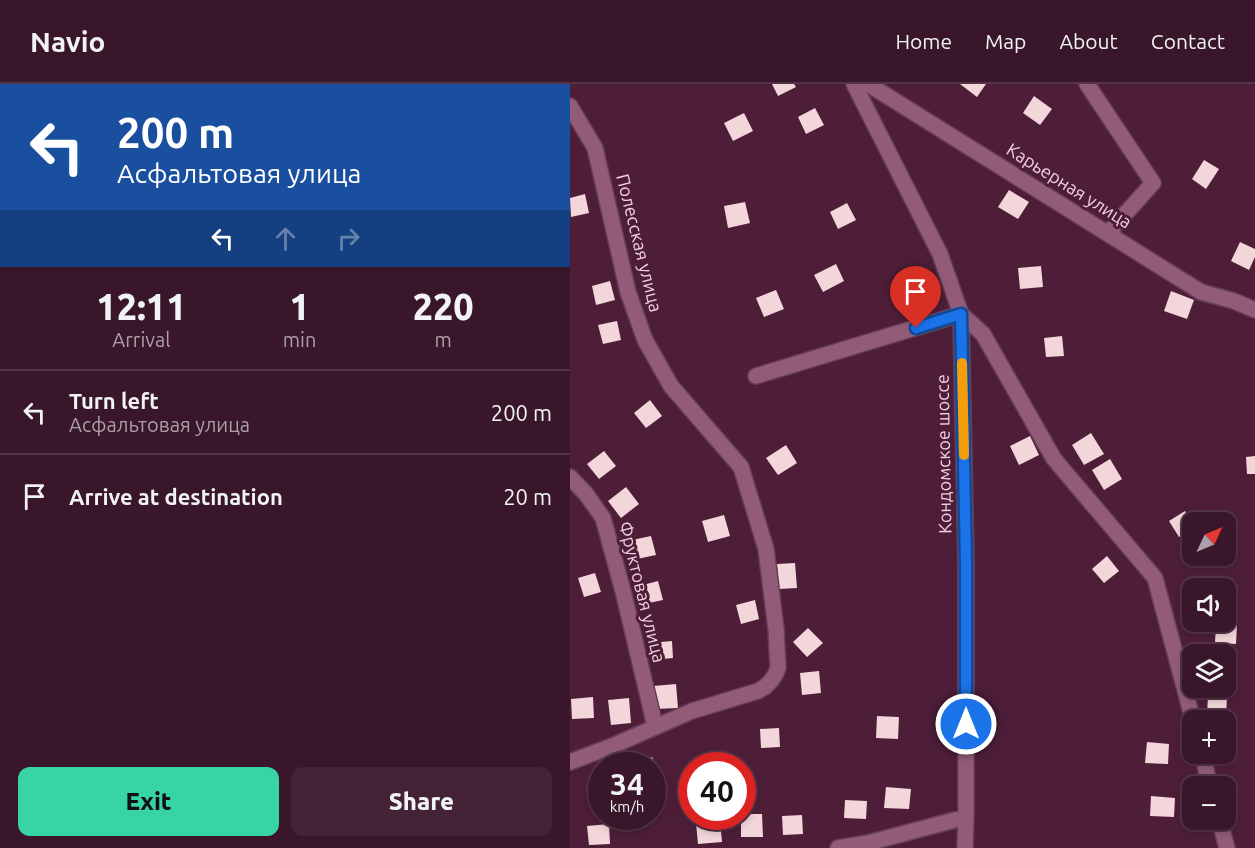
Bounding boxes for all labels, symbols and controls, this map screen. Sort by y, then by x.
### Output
text: Navio [30,26,105,57]
text: Home [895,29,952,53]
text: Map [985,29,1026,53]
text: About [1059,29,1118,53]
text: Contact [1151,29,1225,53]
icon: left [18,108,96,186]
text: 200 m [117,109,234,156]
street label: Карьерная улица [1003,139,1136,232]
text: Асфальтовая улица [117,158,361,188]
street label: Полесская улица [613,172,667,314]
icon: left [206,222,239,255]
icon: ahead [269,222,302,255]
icon: right [332,222,365,255]
pin [890,266,941,328]
icon: arrive [899,275,932,308]
text: 12:11 [96,286,186,327]
text: 1 [289,286,310,327]
text: 220 [413,286,474,327]
text: Arrival [112,328,171,351]
text: min [283,328,316,351]
text: m [435,328,452,351]
street label: Кондомское шоссе [932,374,954,534]
text: Turn left [69,388,159,413]
icon: left [18,396,51,429]
text: 200 m [491,400,552,425]
text: Асфальтовая улица [69,413,250,436]
icon: arrive [18,480,51,513]
text: Arrive at destination [69,484,283,509]
text: 20 m [503,484,552,509]
north arrow [1182,512,1236,566]
map controls [1182,512,1236,830]
street label: Фруктовая улица [616,519,670,664]
button: sound [1182,578,1236,632]
button: layers [1182,644,1236,698]
position arrow [934,692,998,756]
button: + [1182,710,1236,764]
speed limit sign: 40 [678,752,756,830]
button: Exit [18,767,279,836]
button: Share [291,767,552,836]
text: 34 [610,767,644,801]
button: − [1182,776,1236,830]
text: km/h [610,798,644,815]

